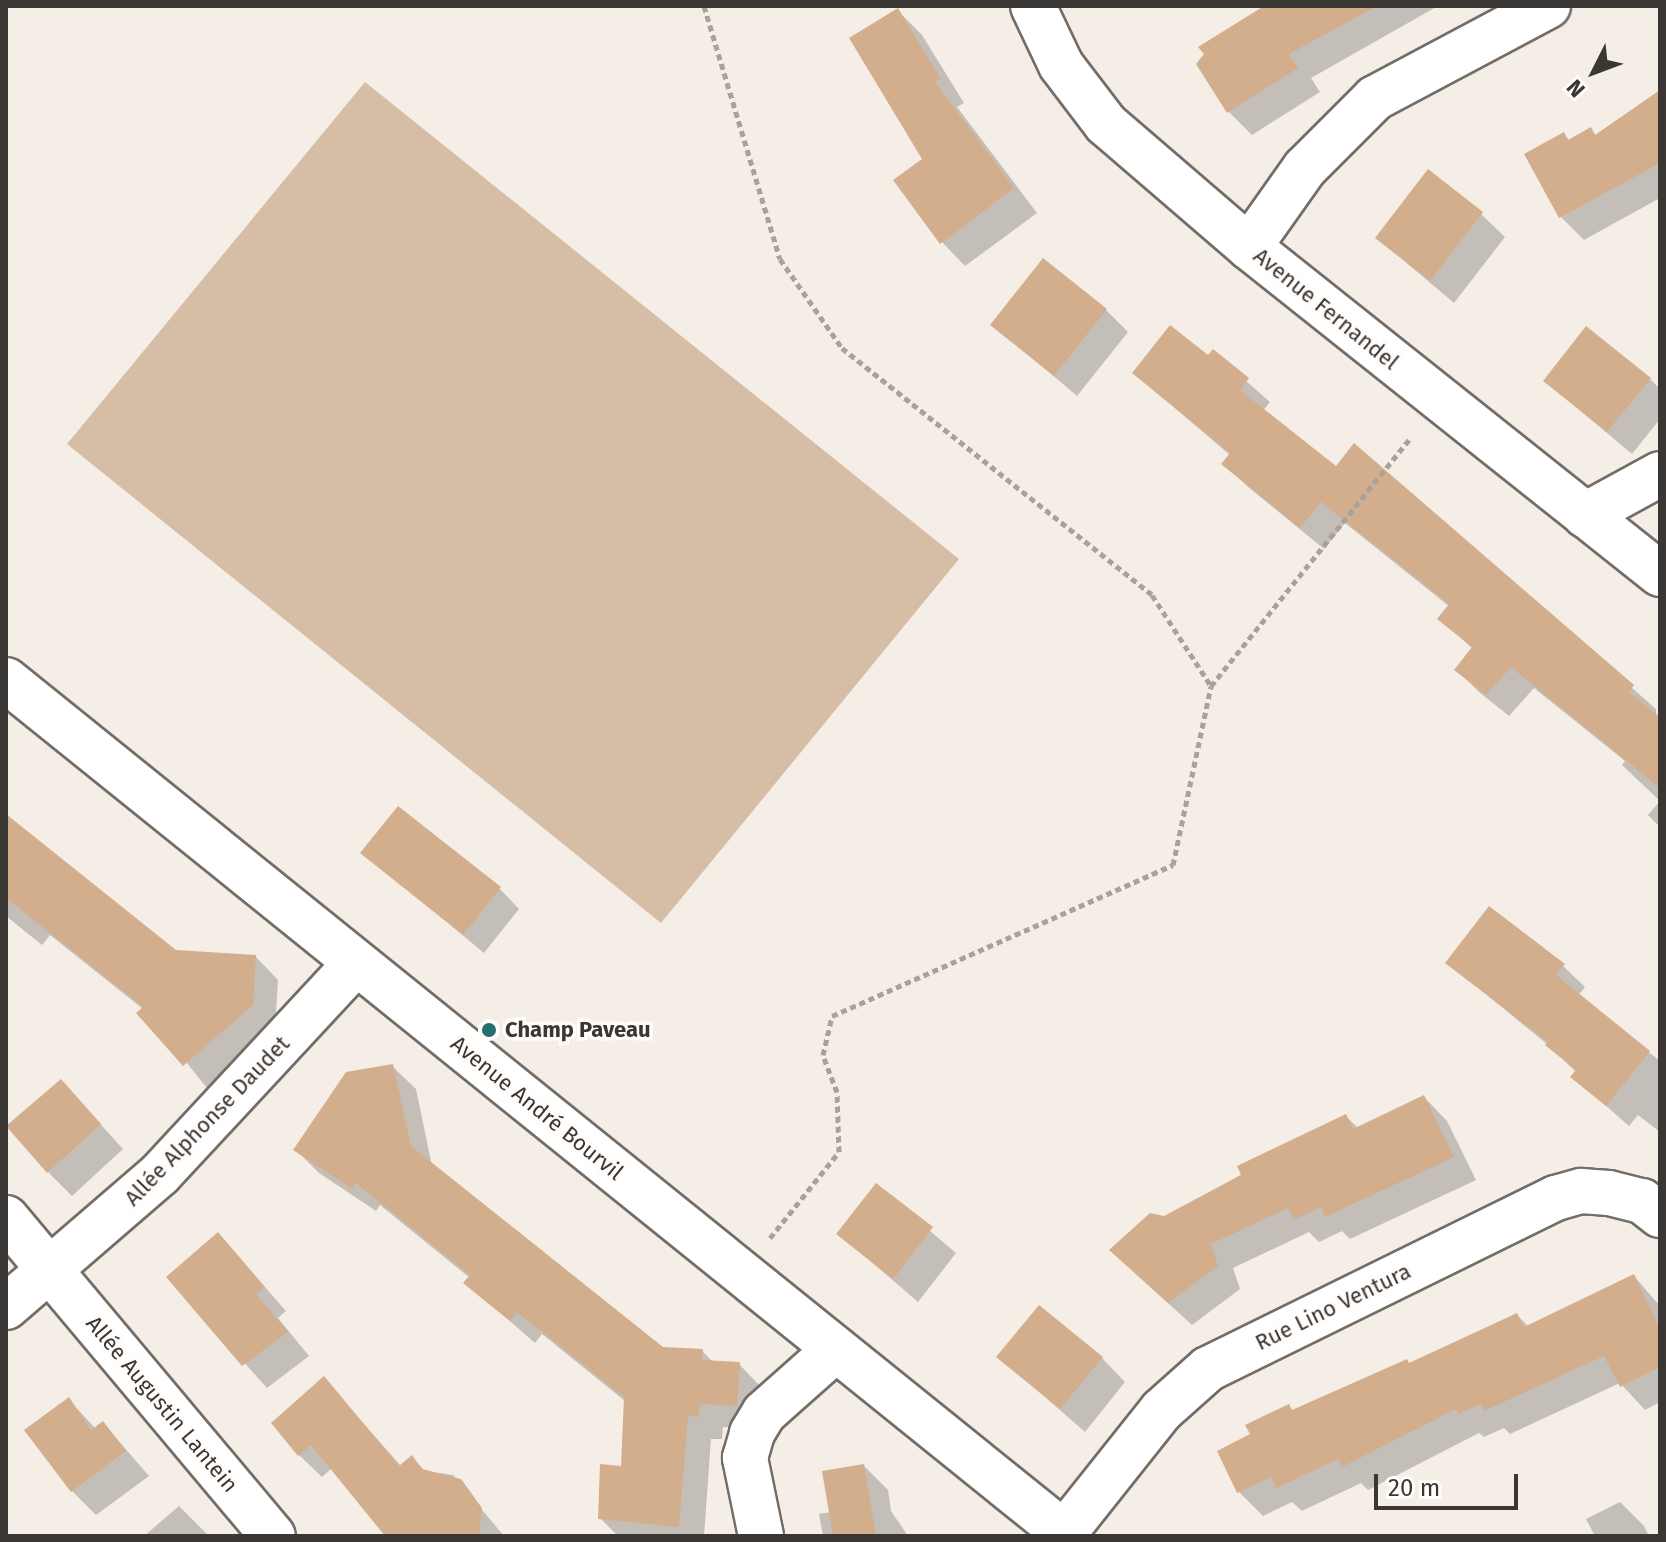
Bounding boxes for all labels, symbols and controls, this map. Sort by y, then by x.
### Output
north arrow [1554,32,1634,112]
text: N [1561,74,1591,103]
street label: Avenue Fernandel [1248,243,1404,375]
place label: Champ Paveau [505,1017,651,1043]
marker: Champ Paveau [480,1021,498,1039]
street label: Avenue André Bourvil [445,1030,629,1186]
street label: Allée Alphonse Daudet [119,1031,295,1211]
street label: Rue Lino Ventura [1251,1258,1415,1356]
street label: Allée Augustin Lantein [81,1310,243,1498]
scale bar [1378,1458,1522,1508]
text: 20 m [1388,1474,1440,1502]

